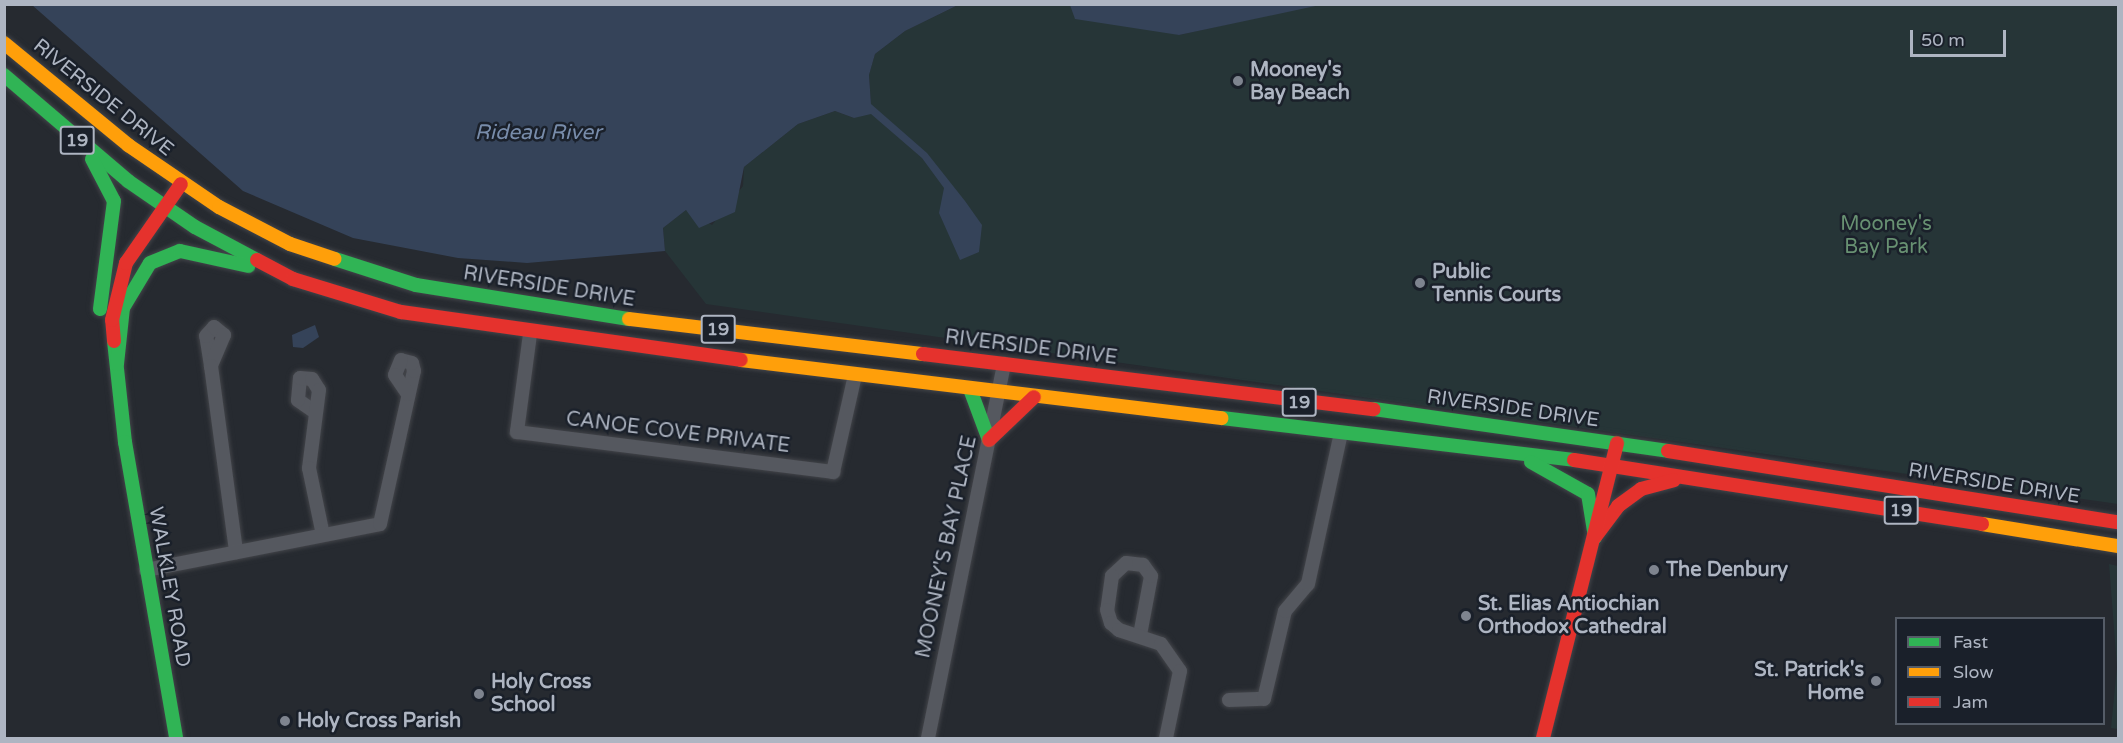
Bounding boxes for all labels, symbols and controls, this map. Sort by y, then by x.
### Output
scale bar [1913,18,2009,56]
text: 50 m [1921,29,1965,51]
street label: RIVERSIDE DRIVE [28,34,178,162]
place label: Mooney's Bay Beach [1250,58,1350,105]
marker: Mooney's Bay Beach [1231,74,1245,88]
water label: Rideau River [475,120,601,146]
road number: 19 [59,125,95,155]
park label: Mooney's Bay Park [1840,213,1932,260]
place label: Public Tennis Courts [1432,260,1561,307]
street label: RIVERSIDE DRIVE [461,262,637,312]
marker: Public Tennis Courts [1413,276,1427,290]
road number: 19 [700,314,736,344]
street label: RIVERSIDE DRIVE [943,326,1119,370]
street label: RIVERSIDE DRIVE [1425,385,1601,433]
road number: 19 [1281,387,1317,417]
street label: CANOE COVE PRIVATE [565,407,791,459]
street label: MOONEY'S BAY PLACE [912,434,982,660]
street label: RIVERSIDE DRIVE [1906,459,2082,509]
road number: 19 [1883,495,1919,525]
street label: WALKLEY ROAD [143,505,195,669]
place label: The Denbury [1666,558,1788,582]
marker: The Denbury [1647,563,1661,577]
place label: St. Elias Antiochian Orthodox Cathedral [1478,592,1667,639]
marker: St. Elias Antiochian Orthodox Cathedral [1459,609,1473,623]
legend [1895,617,2105,725]
text: Fast [1953,631,1988,653]
place label: St. Patrick's Home [1754,658,1864,705]
text: Slow [1953,661,1994,683]
place label: Holy Cross School [491,670,591,717]
marker: St. Patrick's Home [1869,674,1883,688]
marker: Holy Cross School [472,687,486,701]
text: Jam [1953,691,1988,713]
place label: Holy Cross Parish [297,709,461,733]
marker: Holy Cross Parish [278,714,292,728]

